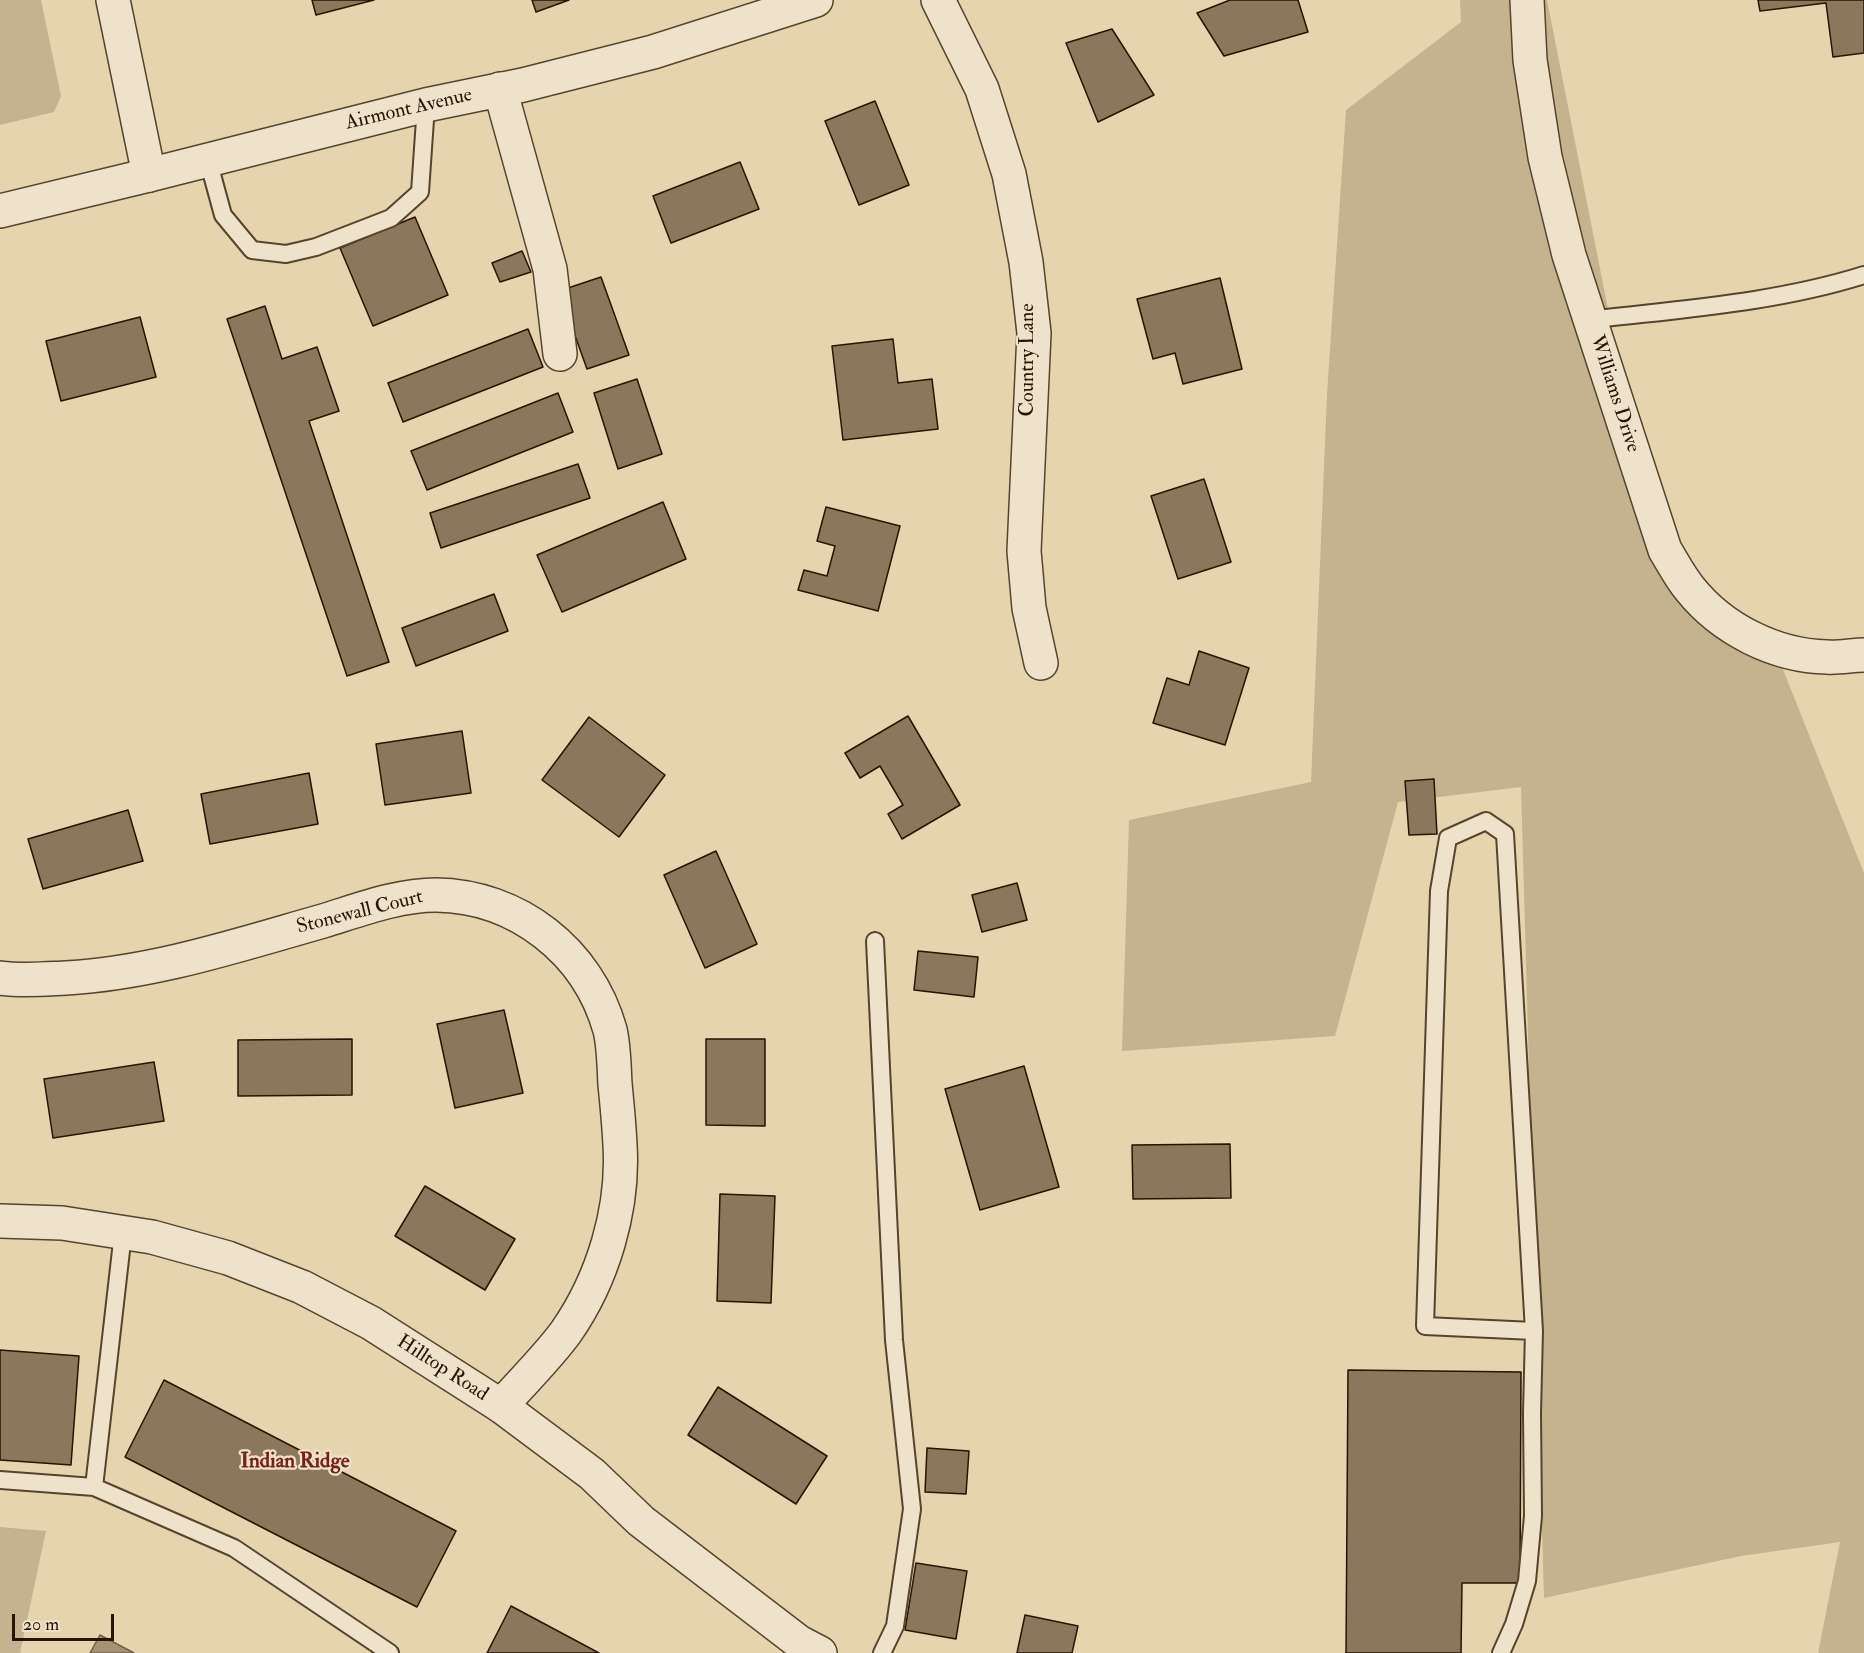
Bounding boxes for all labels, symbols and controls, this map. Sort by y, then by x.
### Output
street label: Airmont Avenue [343,84,475,136]
street label: Country Lane [1017,303,1041,417]
street label: Williams Drive [1584,332,1644,456]
street label: Stonewall Court [294,886,426,940]
street label: Hilltop Road [392,1331,492,1407]
district label: Indian Ridge [240,1449,350,1475]
scale bar [15,1602,117,1640]
text: 20 m [23,1613,59,1636]

